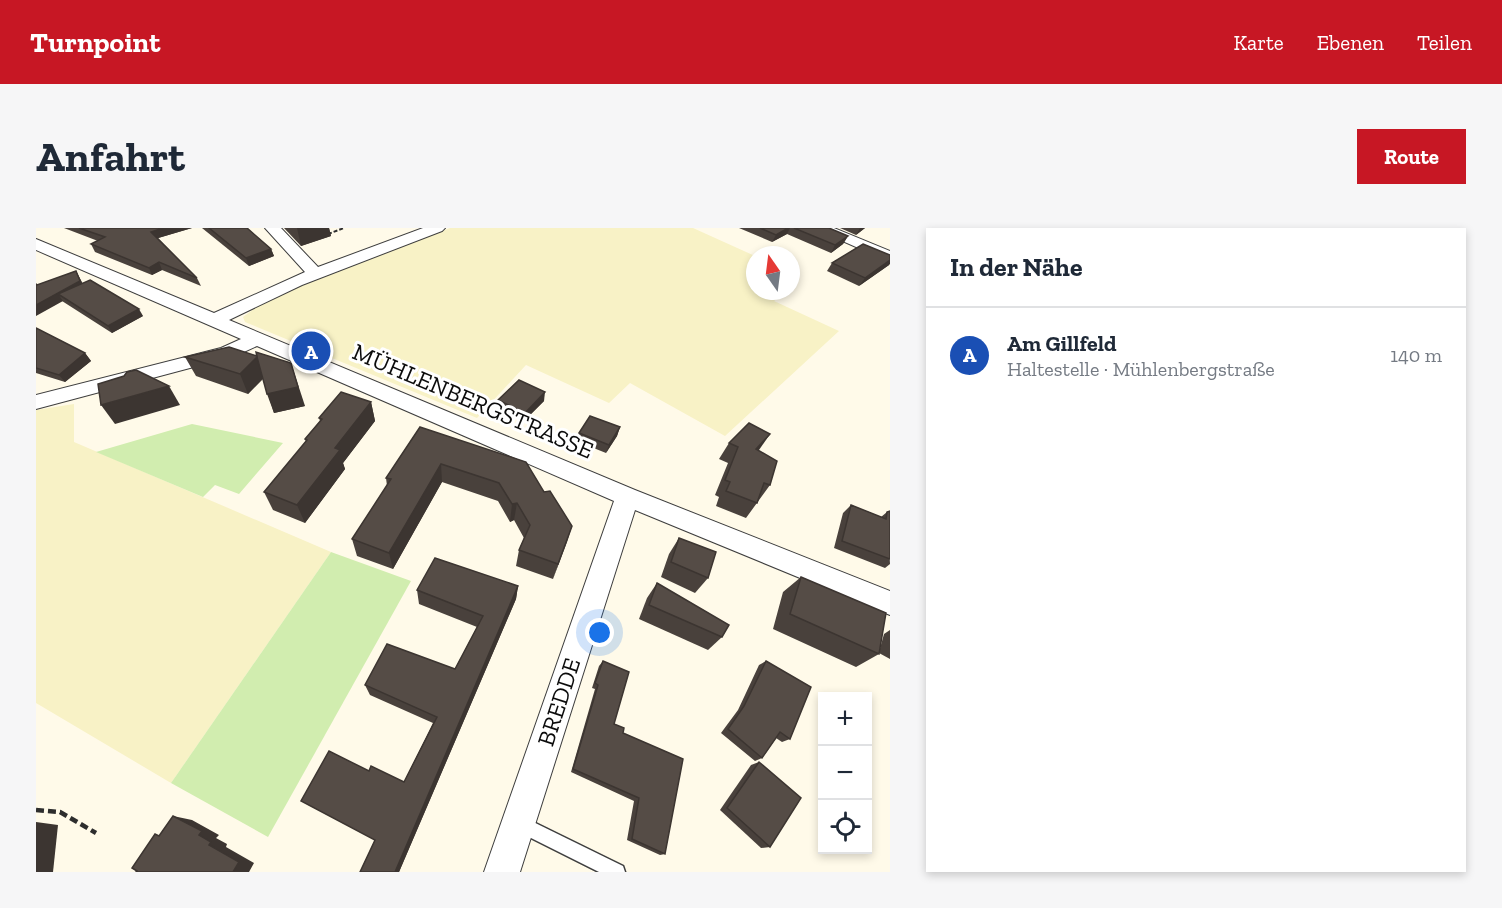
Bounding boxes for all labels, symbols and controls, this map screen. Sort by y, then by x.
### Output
text: Turnpoint [30,26,160,59]
text: Karte [1234,30,1284,55]
text: Ebenen [1317,30,1384,55]
text: Teilen [1417,30,1472,55]
button: Route [1357,129,1466,184]
text: Anfahrt [36,131,185,182]
north arrow [746,246,800,300]
text: In der Nähe [950,251,1082,283]
pin: A [292,328,330,374]
text: Am Gillfeld [1007,330,1116,357]
street label: MÜHLENBERGSTRASSE [348,337,598,464]
text: A [963,343,976,367]
text: 140 m [1390,343,1442,367]
text: Haltestelle · Mühlenbergstraße [1007,357,1275,381]
your location [585,618,614,647]
street label: BREDDE [531,654,586,750]
map controls [818,692,872,854]
button: + [818,692,872,746]
button: − [818,746,872,800]
button: locate [818,800,872,854]

